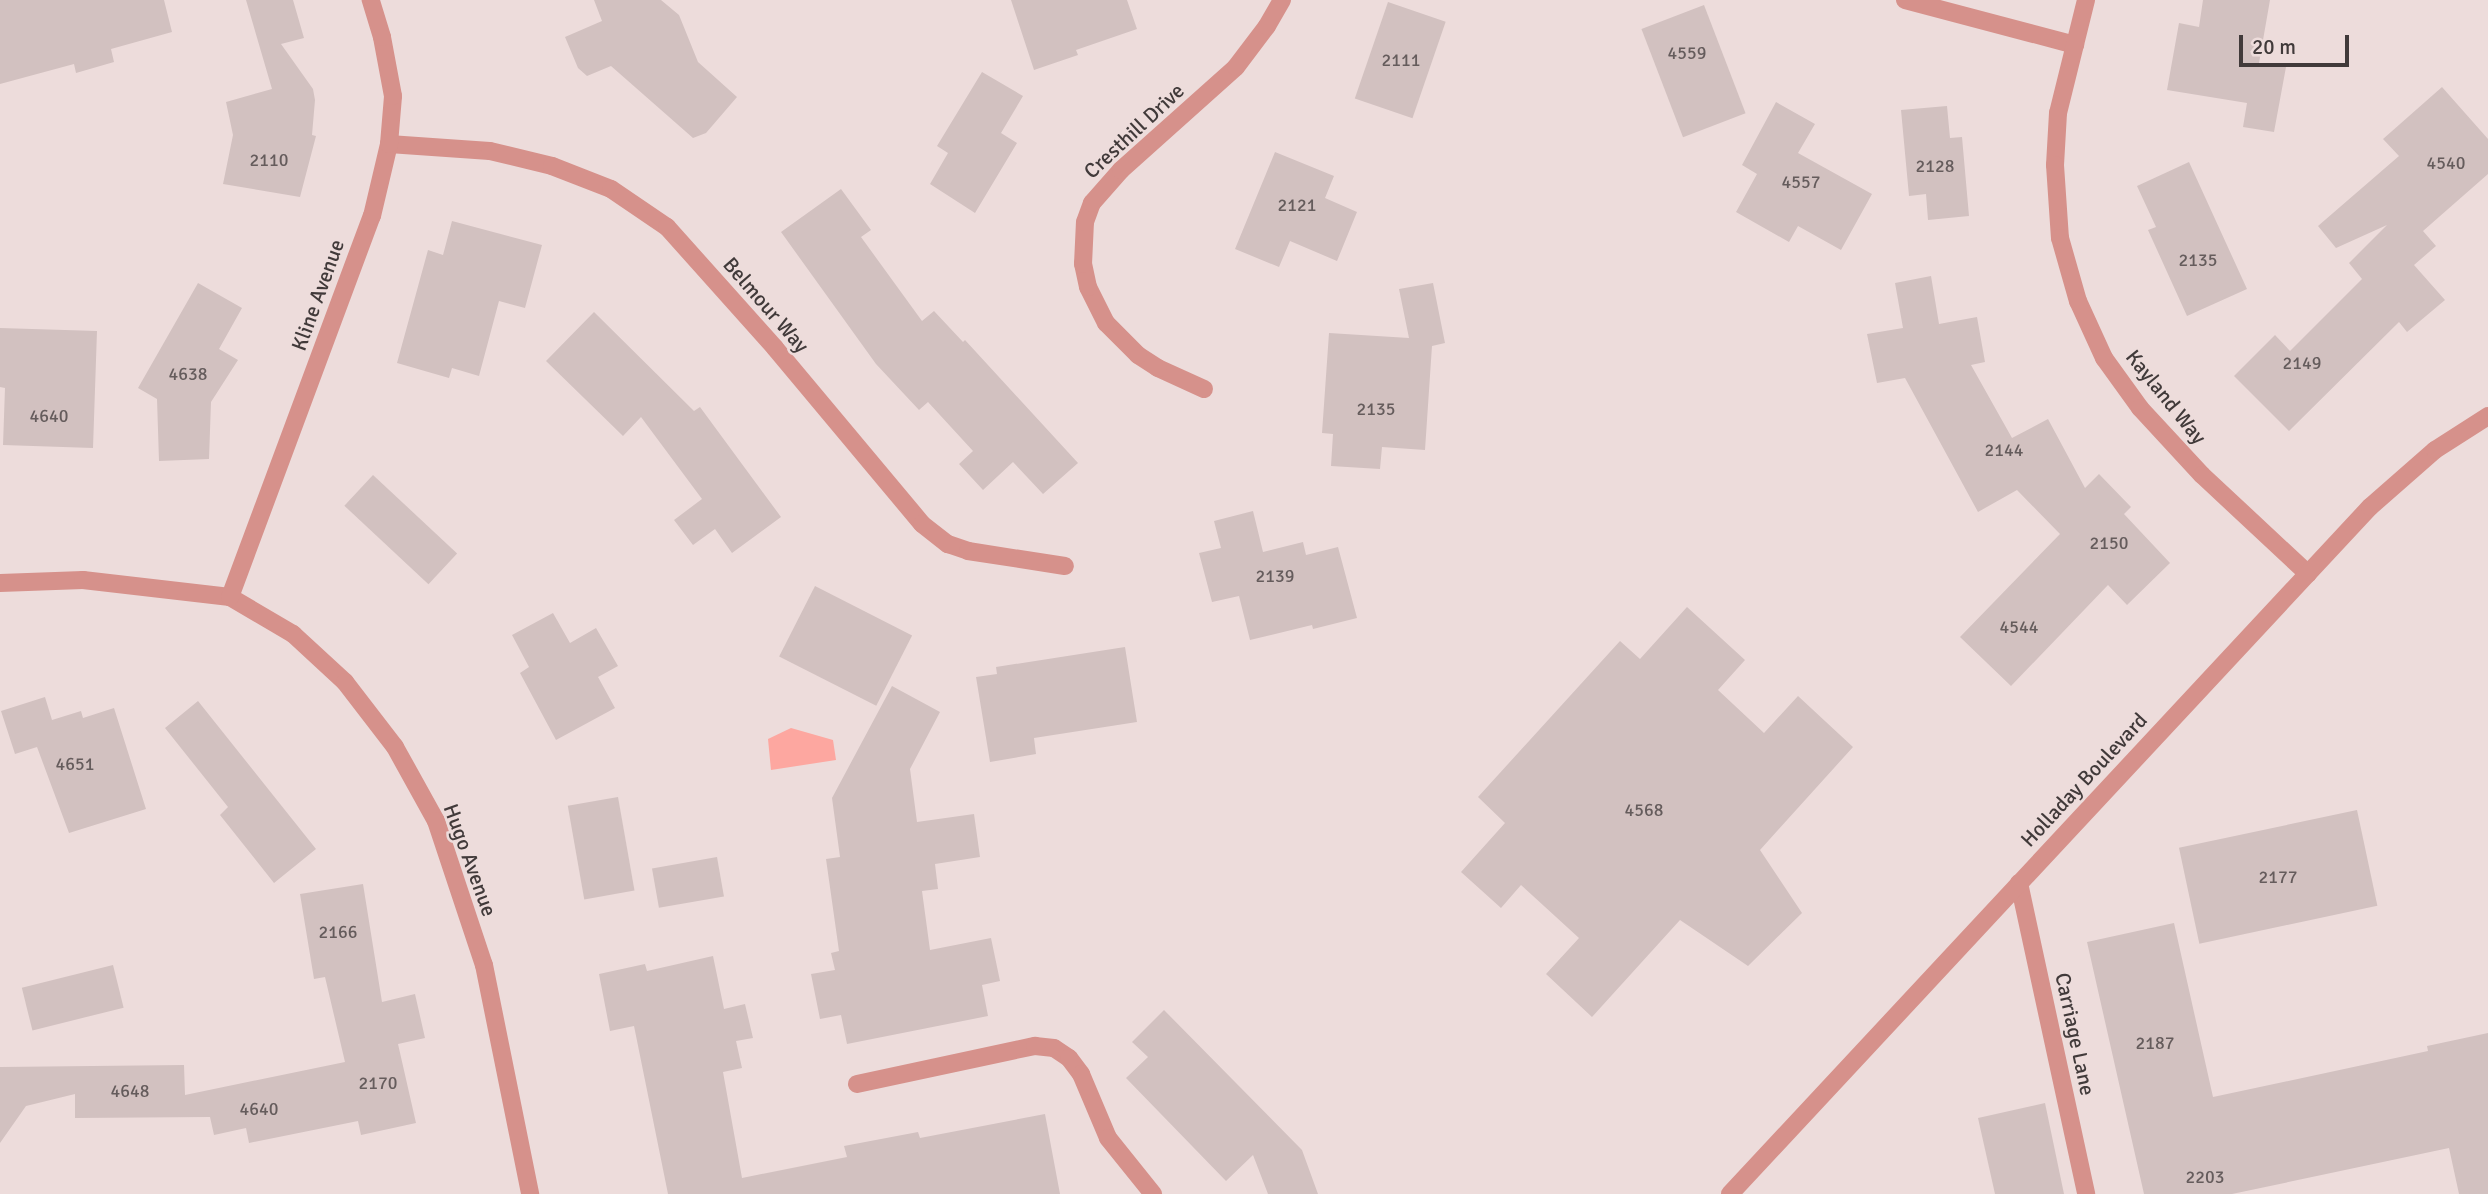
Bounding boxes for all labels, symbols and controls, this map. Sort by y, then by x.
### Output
scale bar [2243,21,2353,65]
text: 20 m [2252,34,2296,60]
house number: 4559 [1668,42,1706,64]
house number: 2111 [1382,49,1420,71]
street label: Cresthill Drive [1079,78,1189,184]
house number: 2110 [250,149,288,171]
house number: 4540 [2427,152,2465,174]
house number: 2128 [1916,155,1954,177]
house number: 4557 [1782,171,1820,193]
house number: 2121 [1278,194,1316,216]
street label: Kline Avenue [286,236,350,354]
house number: 2135 [2179,249,2217,271]
street label: Belmour Way [718,252,814,358]
street label: Kayland Way [2120,345,2212,449]
house number: 2149 [2283,352,2321,374]
house number: 4638 [169,363,207,385]
house number: 2135 [1357,398,1395,420]
house number: 4640 [30,405,68,427]
house number: 2144 [1985,439,2023,461]
house number: 2150 [2090,532,2128,554]
house number: 2139 [1256,565,1294,587]
house number: 4544 [2000,616,2038,638]
street label: Holladay Boulevard [2015,708,2153,852]
house number: 4651 [56,753,94,775]
house number: 4568 [1625,799,1663,821]
street label: Hugo Avenue [438,800,502,920]
house number: 2177 [2259,866,2297,888]
house number: 2166 [319,921,357,943]
street label: Carriage Lane [2050,970,2100,1098]
house number: 2187 [2136,1032,2174,1054]
house number: 2170 [359,1072,397,1094]
house number: 4648 [111,1080,149,1102]
house number: 4640 [240,1098,278,1120]
house number: 2203 [2186,1166,2224,1188]

